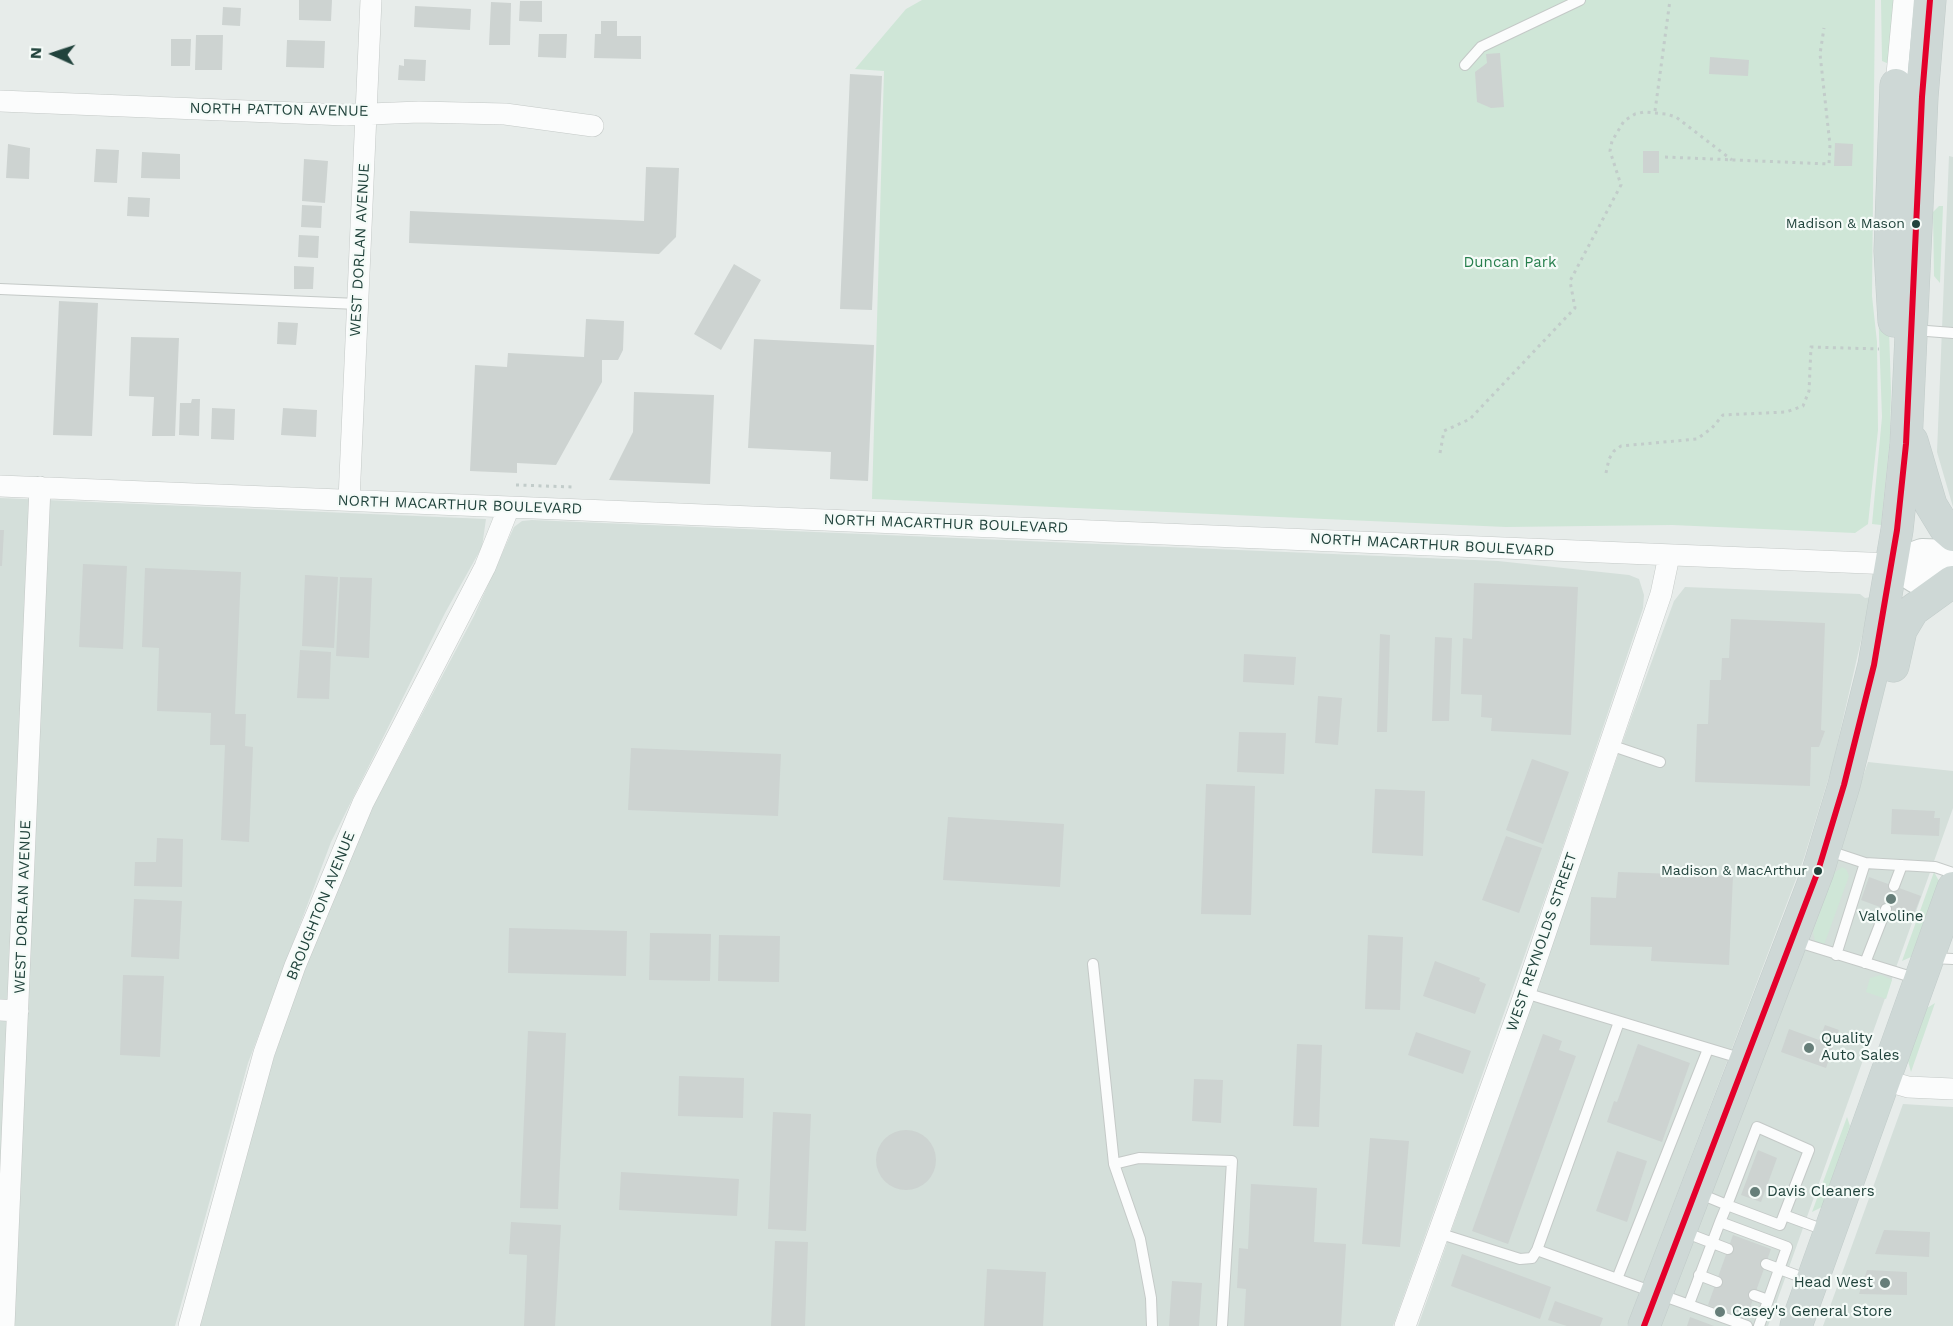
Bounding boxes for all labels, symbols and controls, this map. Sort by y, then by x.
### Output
north arrow [24,24,84,84]
text: N [26,47,45,59]
street label: NORTH PATTON AVENUE [190,99,368,121]
street label: WEST DORLAN AVENUE [346,163,374,337]
place label: Madison & Mason [1786,216,1905,232]
marker: Madison & Mason [1910,218,1922,230]
park label: Duncan Park [1464,254,1556,272]
street label: NORTH MACARTHUR BOULEVARD [337,492,583,518]
street label: NORTH MACARTHUR BOULEVARD [823,511,1069,537]
street label: NORTH MACARTHUR BOULEVARD [1309,530,1555,560]
street label: WEST DORLAN AVENUE [11,820,35,994]
street label: BROUGHTON AVENUE [283,829,359,983]
street label: WEST REYNOLDS STREET [1503,850,1581,1034]
place label: Madison & MacArthur [1661,863,1807,879]
marker: Madison & MacArthur [1812,865,1824,877]
marker: Valvoline [1884,892,1898,906]
place label: Valvoline [1859,908,1923,926]
place label: Quality Auto Sales [1821,1030,1900,1065]
marker: Quality Auto Sales [1802,1041,1816,1055]
place label: Davis Cleaners [1767,1183,1875,1201]
marker: Davis Cleaners [1748,1185,1762,1199]
place label: Head West [1794,1274,1873,1292]
marker: Head West [1878,1276,1892,1290]
place label: Casey's General Store [1732,1303,1892,1321]
marker: Casey's General Store [1713,1305,1727,1319]

